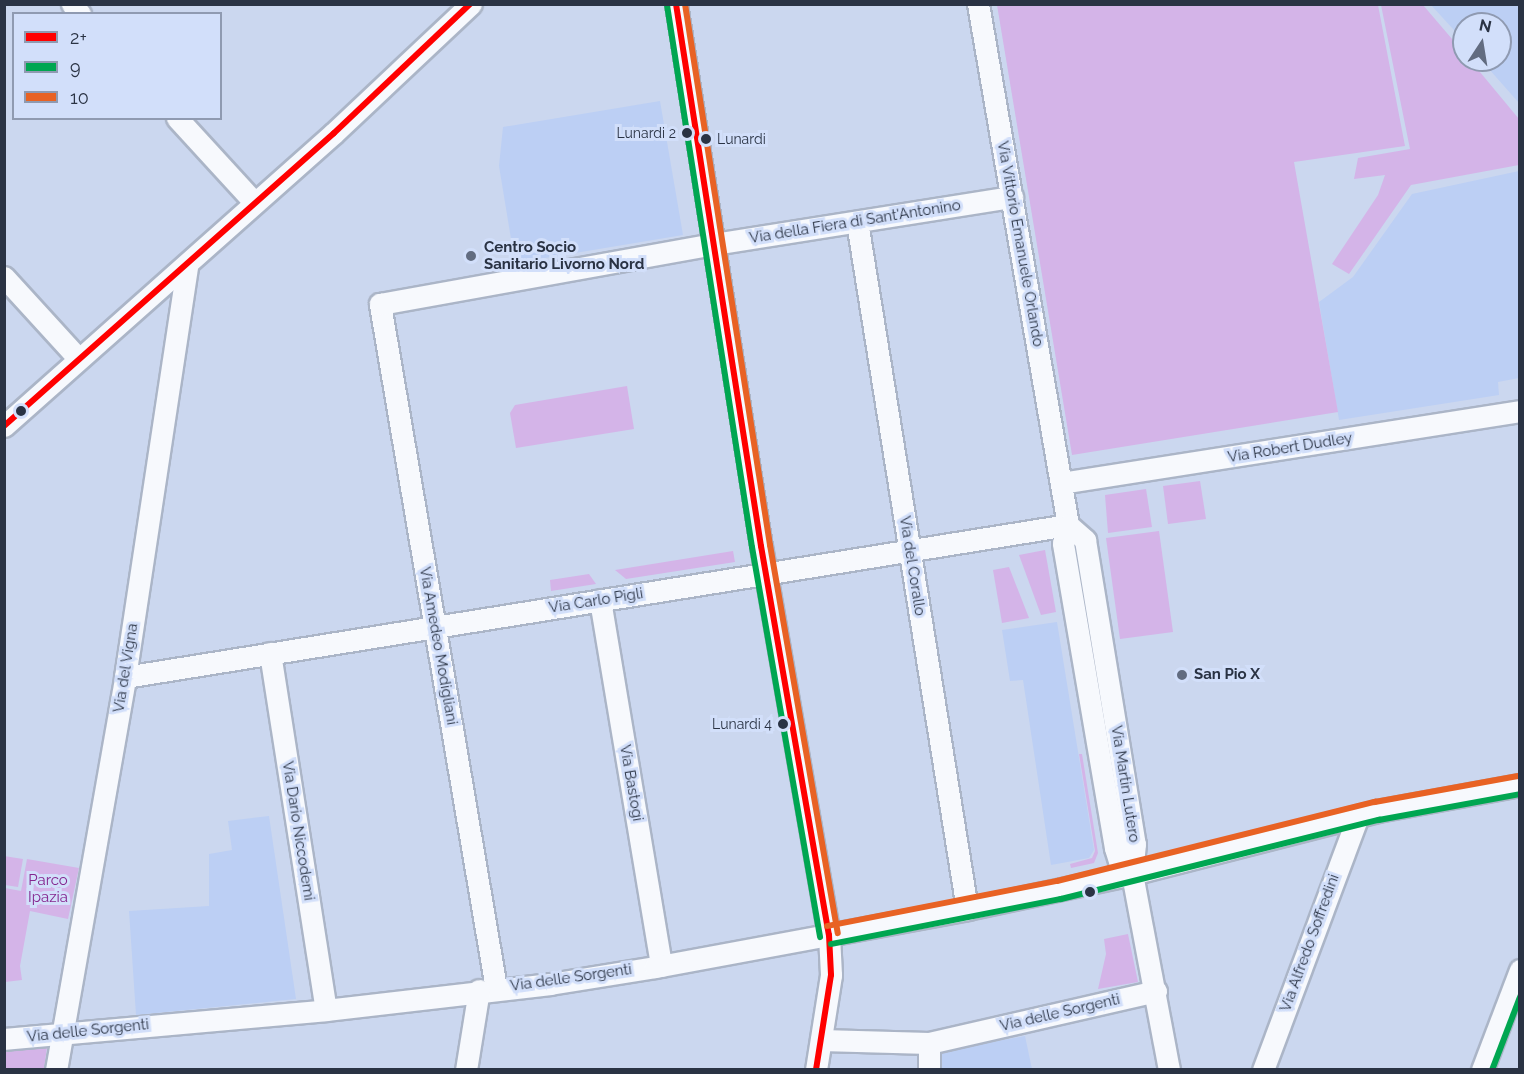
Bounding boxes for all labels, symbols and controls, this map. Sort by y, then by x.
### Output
legend [12,12,222,120]
north arrow [1452,12,1512,72]
text: N [1477,15,1493,36]
text: 2+ [70,27,87,48]
text: 9 [70,57,81,78]
text: 10 [70,87,89,108]
place label: Lunardi 2 [616,125,676,141]
marker: Lunardi 2 [681,127,693,139]
place label: Lunardi [717,131,766,147]
marker: Lunardi [700,133,712,145]
street label: Via Vittorio Emanuele Orlando [993,140,1047,348]
street label: Via della Fiera di Sant'Antonino [748,196,962,248]
place label: Centro Socio Sanitario Livorno Nord [484,238,644,273]
marker: Centro Socio Sanitario Livorno Nord [462,247,480,265]
unlabelled marker [15,405,27,417]
street label: Via Robert Dudley [1226,429,1354,467]
street label: Via del Corallo [895,515,929,617]
street label: Via Amedeo Modigliani [415,565,461,727]
street label: Via Carlo Pigli [548,585,644,617]
street label: Via del Vigna [110,622,142,714]
place label: San Pio X [1194,666,1260,684]
marker: San Pio X [1175,668,1189,682]
place label: Lunardi 4 [712,716,772,732]
marker: Lunardi 4 [777,718,789,730]
street label: Via Martin Lutero [1107,724,1143,844]
street label: Via Bastogi [615,743,647,823]
street label: Via Dario Niccodemi [278,760,318,902]
park label: Parco Ipazia [28,871,68,906]
street label: Via Alfredo Soffredini [1277,872,1343,1014]
unlabelled marker [1084,886,1096,898]
street label: Via delle Sorgenti [509,961,633,995]
street label: Via delle Sorgenti [998,990,1122,1036]
street label: Via delle Sorgenti [26,1016,150,1046]

